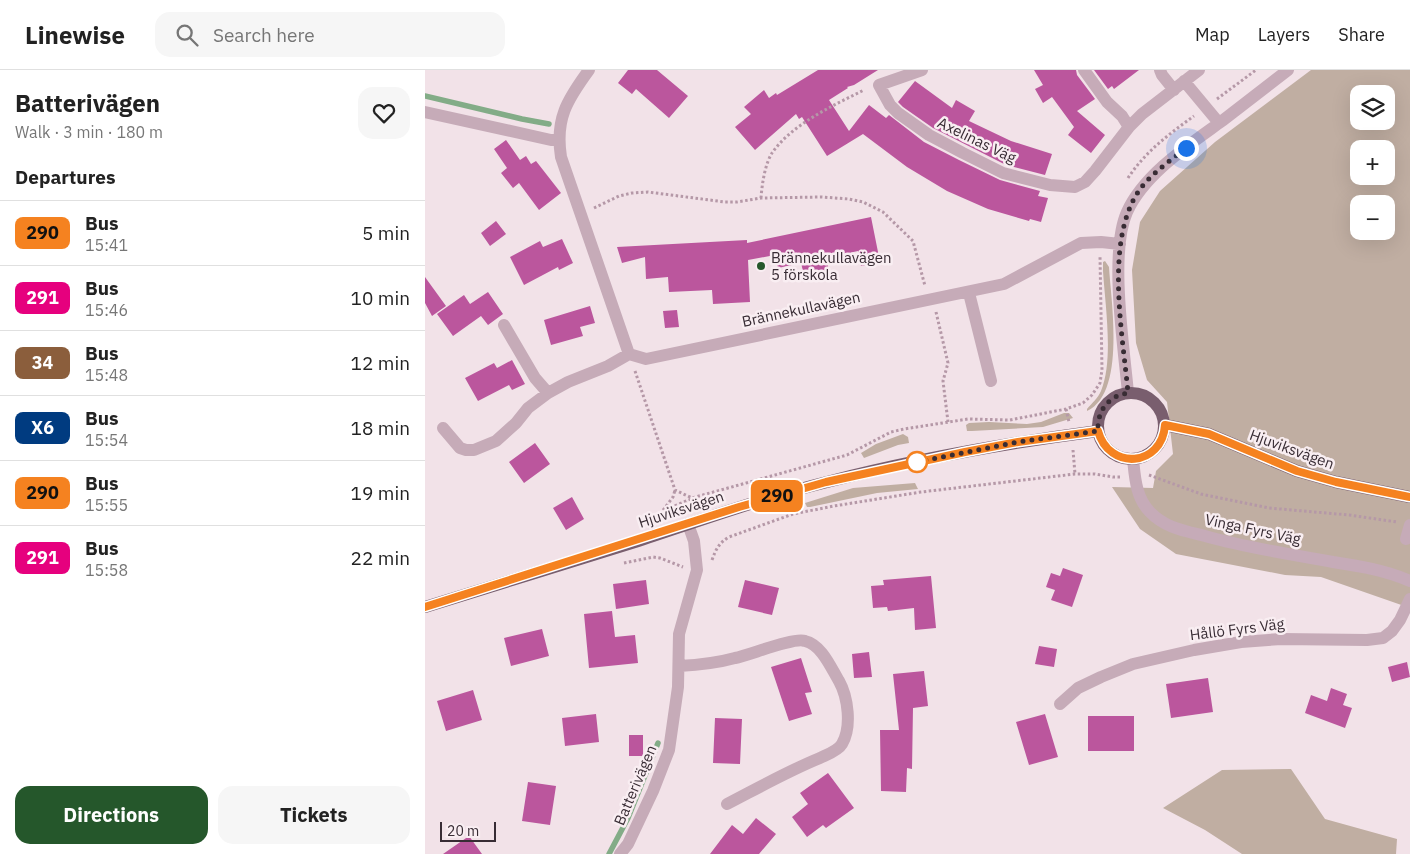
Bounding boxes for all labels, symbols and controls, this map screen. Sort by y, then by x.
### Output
search box [155,12,505,57]
text: Linewise [25,19,125,51]
icon: search [173,21,201,49]
text: Search here [213,23,315,47]
text: Map [1195,23,1230,46]
text: Layers [1258,23,1310,46]
text: Share [1338,23,1385,46]
map controls [1350,85,1395,240]
button: layers [1350,85,1395,130]
text: Batterivägen [15,87,160,119]
button: heart [358,87,410,139]
street label: Axelinas Väg [935,113,1019,167]
text: Walk · 3 min · 180 m [15,122,163,142]
your location [1174,136,1199,161]
button: + [1350,140,1395,185]
text: Departures [15,165,115,189]
button: − [1350,195,1395,240]
text: Bus [85,211,119,235]
text: 290 [26,221,59,244]
text: 5 min [362,221,410,245]
text: 15:41 [85,235,128,255]
place label: Brännekullavägen 5 förskola [771,248,892,284]
marker: Brännekullavägen 5 förskola [755,260,767,272]
text: Bus [85,276,119,300]
text: 291 [26,286,59,309]
text: 10 min [351,286,410,310]
street label: Brännekullavägen [740,287,862,331]
text: 15:46 [85,300,128,320]
text: Bus [85,341,119,365]
text: 34 [32,351,53,374]
text: 12 min [351,351,410,375]
text: 15:48 [85,365,128,385]
text: Bus [85,406,119,430]
text: X6 [31,416,54,439]
text: 18 min [351,416,410,440]
street label: Hjuviksvägen [1247,425,1337,473]
text: 15:54 [85,430,128,450]
unlabelled marker [906,451,928,473]
text: Bus [85,471,119,495]
line badge: 290 [748,480,806,512]
text: 290 [26,481,59,504]
text: 19 min [351,481,410,505]
text: 290 [761,484,793,507]
street label: Hjuviksvägen [636,486,726,532]
text: 15:55 [85,495,128,515]
street label: Vinga Fyrs Väg [1203,510,1303,548]
text: Bus [85,536,119,560]
text: 291 [26,546,59,569]
text: 22 min [351,546,410,570]
text: 15:58 [85,560,128,580]
street label: Hållö Fyrs Väg [1189,614,1285,644]
street label: Batterivägen [610,742,660,828]
button: Directions [15,786,208,844]
button: Tickets [218,786,410,844]
scale bar [440,819,496,842]
text: 20 m [447,822,479,840]

